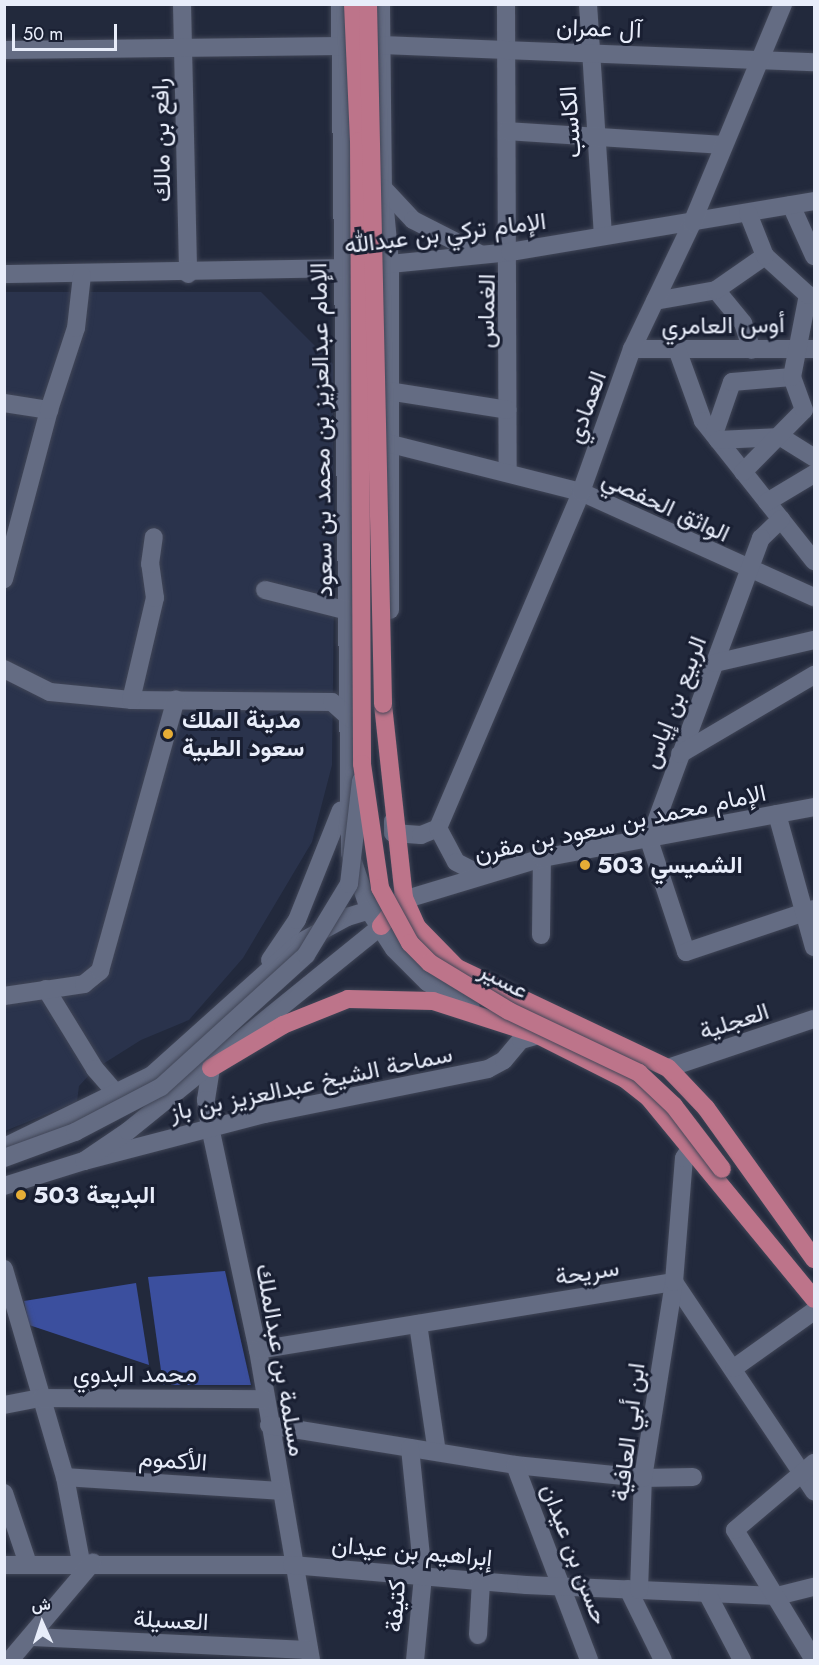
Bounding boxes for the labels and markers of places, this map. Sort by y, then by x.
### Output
place label: مدينة الملك سعود الطبية [182,706,304,762]
marker: مدينة الملك سعود الطبية [159,725,177,743]
place label: الشميسي 503 [597,851,743,879]
marker: الشميسي 503 [578,858,592,872]
place label: البديعة 503 [33,1181,155,1209]
marker: البديعة 503 [14,1188,28,1202]

